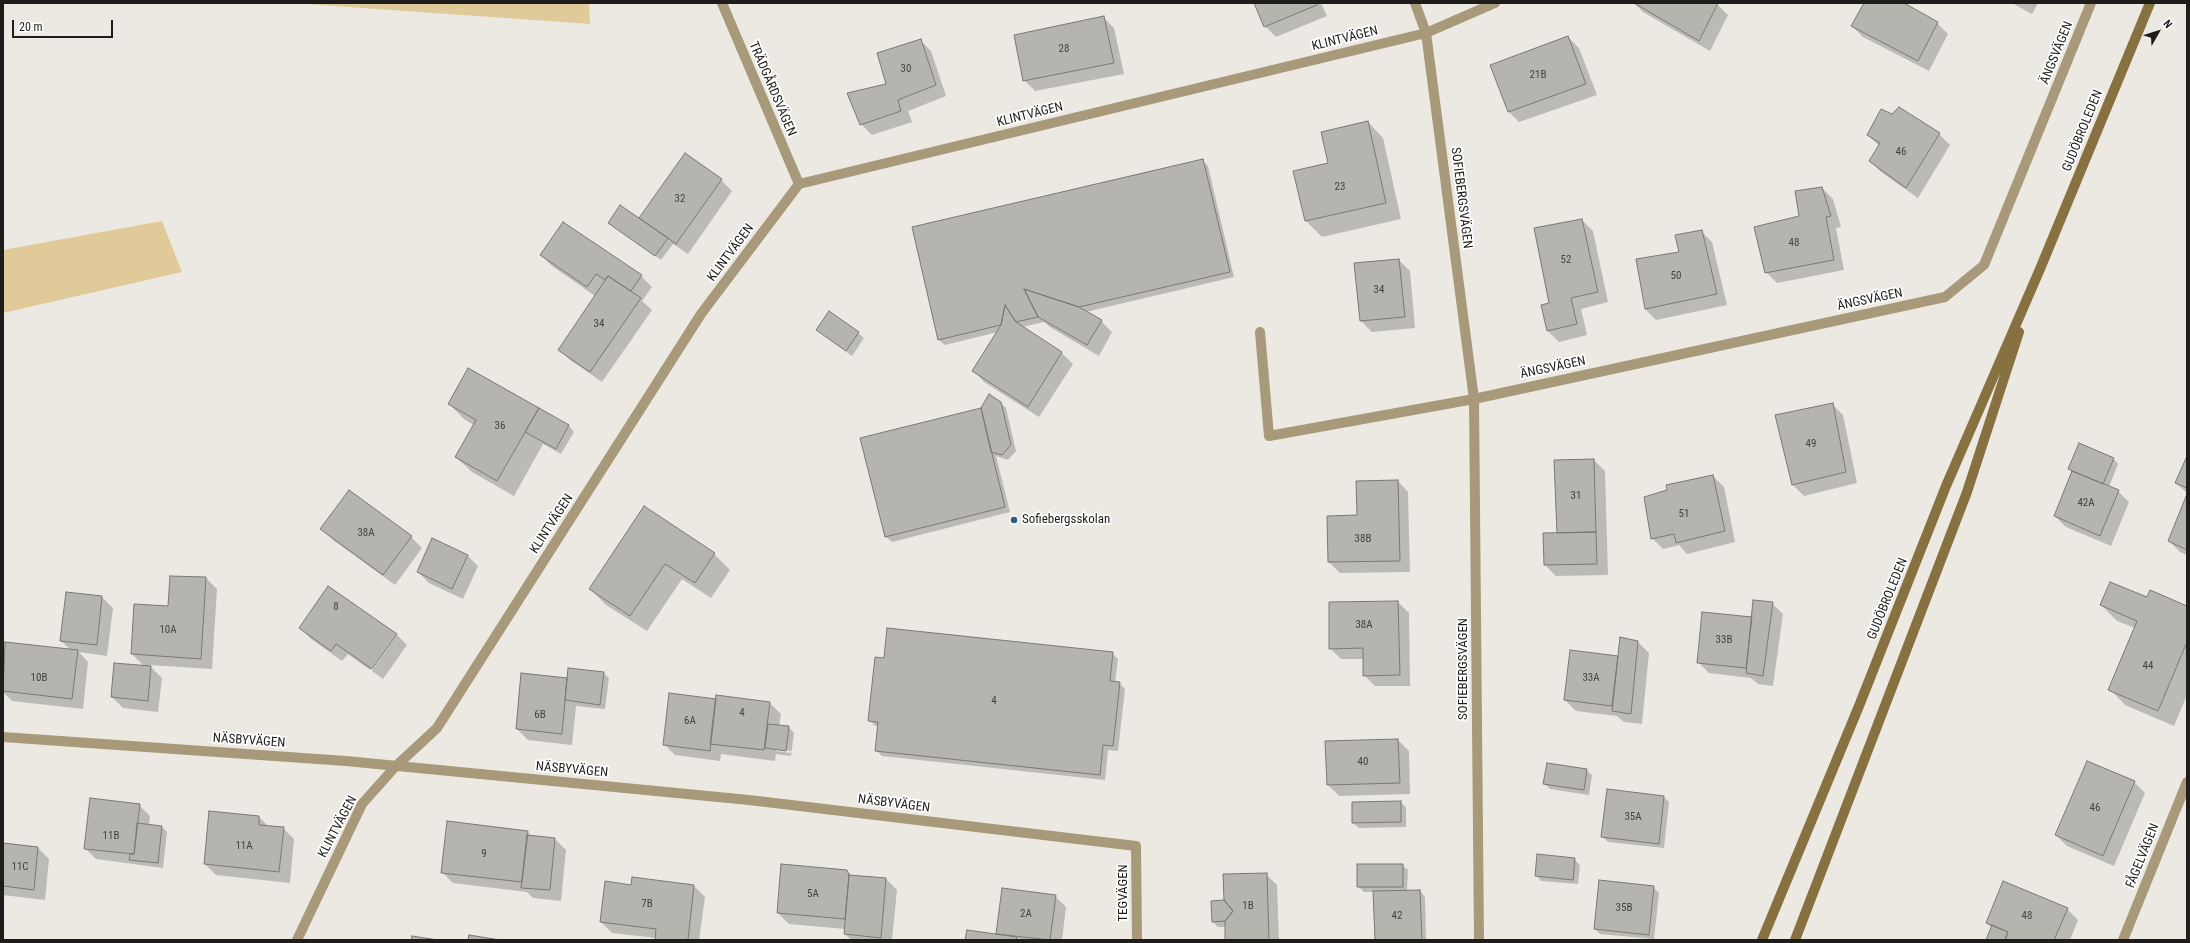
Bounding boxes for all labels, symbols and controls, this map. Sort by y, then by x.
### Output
scale bar [14,12,115,38]
north arrow [2138,12,2178,52]
text: N [2161,17,2175,31]
street label: ÄNGSVÄGEN [2037,19,2077,87]
text: 20 m [19,20,43,34]
street label: KLINTVÄGEN [1310,23,1380,55]
street label: TRÄDGÅRDSVÄGEN [745,39,799,139]
house number: 28 [1059,42,1069,56]
house number: 30 [901,62,911,76]
house number: 21B [1530,68,1546,82]
street label: GUDÖBROLEDEN [2060,88,2106,174]
street label: KLINTVÄGEN [995,99,1065,131]
house number: 46 [1896,145,1906,159]
street label: SOFIEBERGSVÄGEN [1447,147,1475,249]
house number: 23 [1335,180,1345,194]
house number: 32 [675,192,685,206]
street label: KLINTVÄGEN [704,221,758,285]
house number: 48 [1789,236,1799,250]
house number: 52 [1561,253,1571,267]
house number: 50 [1671,269,1681,283]
house number: 34 [1374,283,1384,297]
street label: ÄNGSVÄGEN [1836,285,1904,315]
house number: 34 [594,317,604,331]
street label: ÄNGSVÄGEN [1519,353,1587,383]
house number: 36 [495,419,505,433]
house number: 49 [1806,437,1816,451]
house number: 31 [1571,489,1581,503]
street label: KLINTVÄGEN [527,491,577,557]
house number: 42A [2077,496,2095,510]
house number: 51 [1679,507,1689,521]
place label: Sofiebergsskolan [1022,512,1110,528]
marker: Sofiebergsskolan [1009,515,1019,525]
house number: 38A [357,526,375,540]
house number: 38B [1355,532,1371,546]
street label: GUDÖBROLEDEN [1865,556,1911,642]
house number: 8 [333,600,339,614]
house number: 38A [1355,618,1373,632]
street label: SOFIEBERGSVÄGEN [1456,618,1472,720]
house number: 10A [159,623,177,637]
house number: 33B [1716,633,1732,647]
house number: 44 [2143,659,2153,673]
house number: 10B [31,671,47,685]
house number: 33A [1582,671,1600,685]
house number: 4 [991,694,997,708]
house number: 4 [739,706,745,720]
house number: 6B [534,708,546,722]
house number: 6A [684,714,696,728]
street label: NÄSBYVÄGEN [212,731,286,751]
house number: 40 [1358,755,1368,769]
street label: NÄSBYVÄGEN [535,759,609,781]
street label: NÄSBYVÄGEN [857,792,931,816]
street label: KLINTVÄGEN [315,793,361,861]
house number: 46 [2090,801,2100,815]
house number: 35A [1624,810,1642,824]
street label: FÅGELVÄGEN [2123,821,2163,891]
house number: 11B [103,829,119,843]
house number: 11A [235,839,253,853]
house number: 9 [481,847,487,861]
house number: 11C [11,860,29,874]
street label: TEGVÄGEN [1116,864,1132,922]
house number: 5A [807,887,819,901]
house number: 7B [641,897,653,911]
house number: 1B [1242,899,1254,913]
house number: 35B [1616,901,1632,915]
house number: 2A [1020,907,1032,921]
house number: 42 [1392,909,1402,923]
house number: 48 [2022,909,2032,923]

